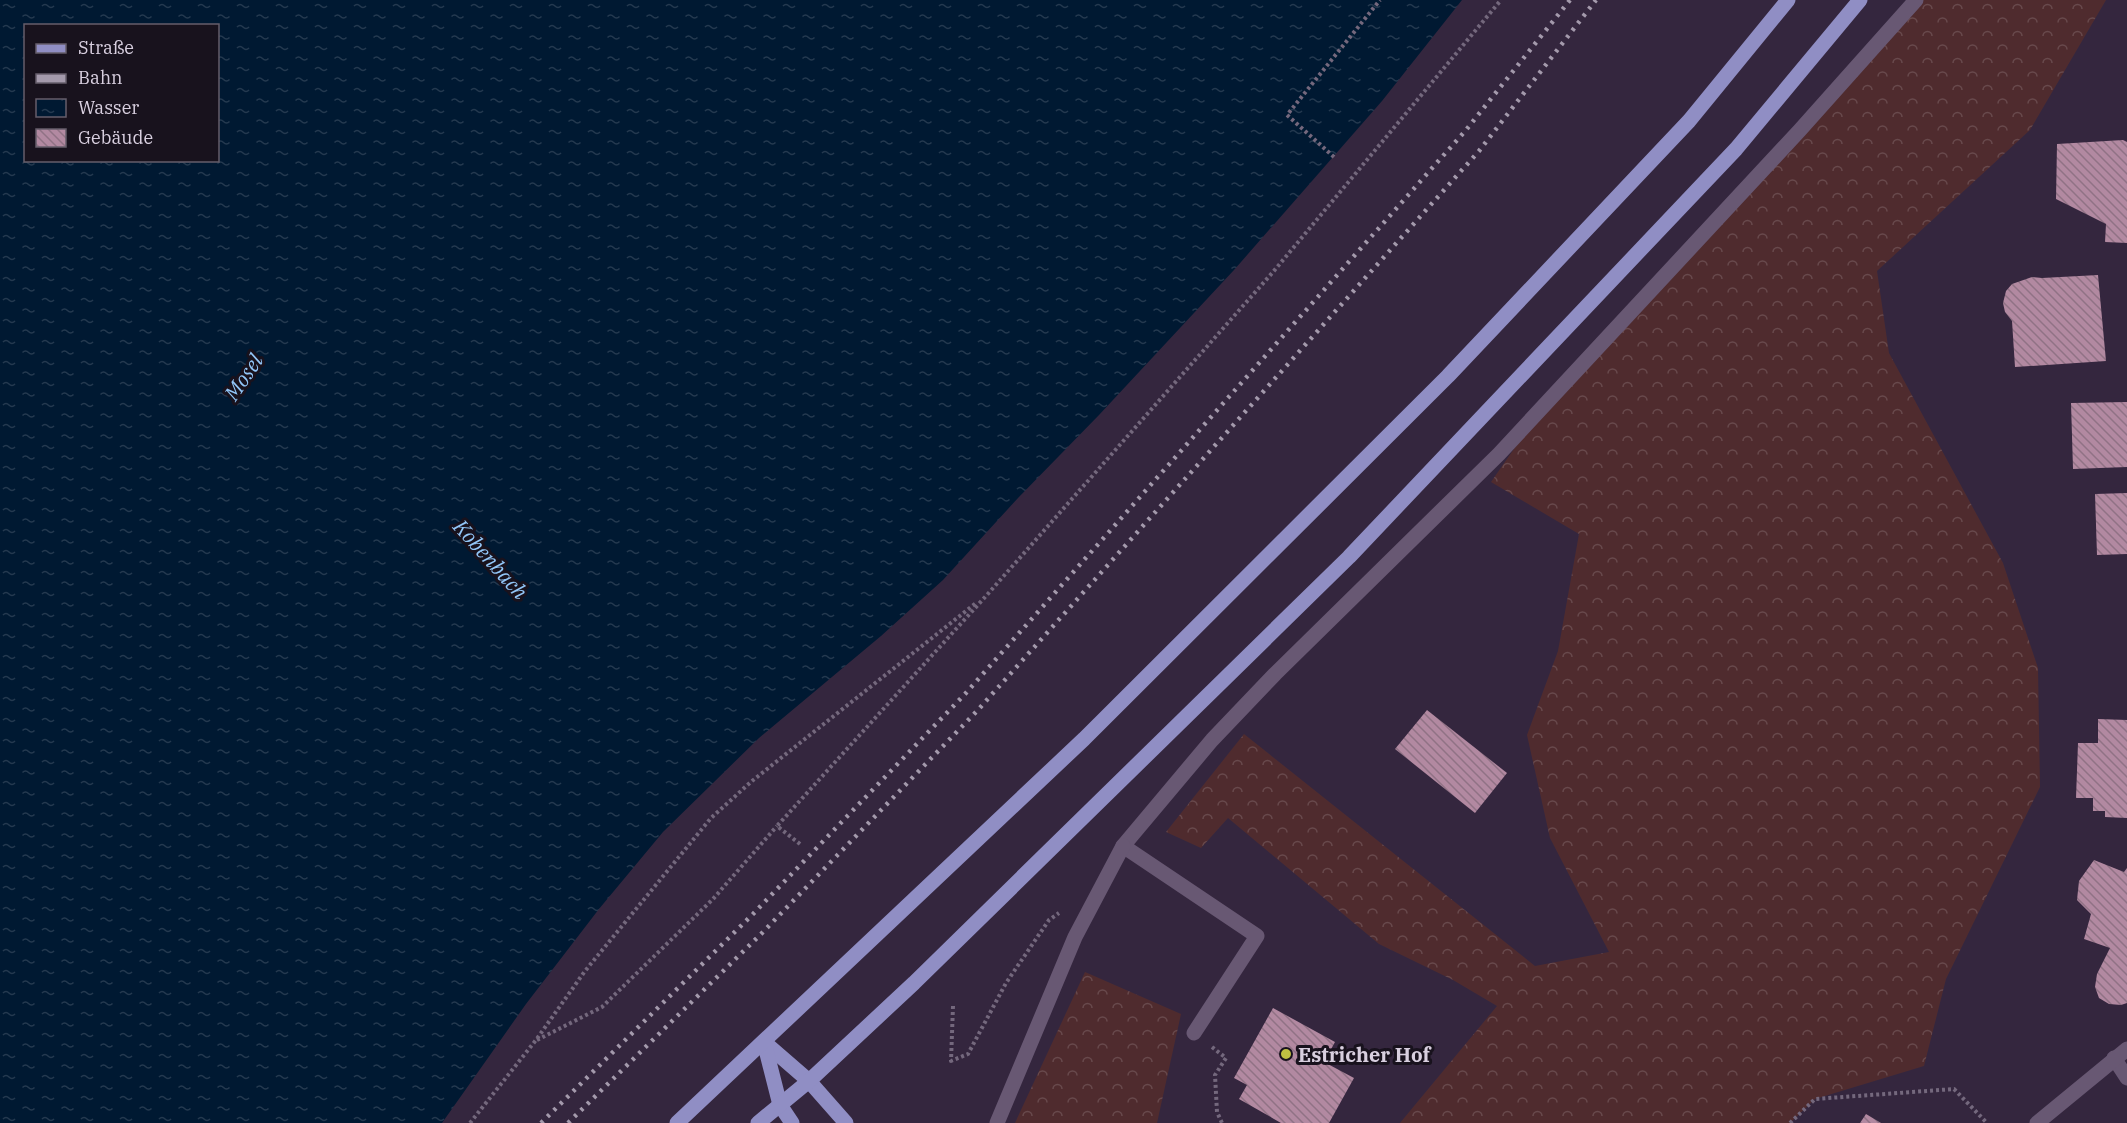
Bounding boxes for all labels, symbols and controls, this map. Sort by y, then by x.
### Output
legend [24,24,219,162]
text: Straße [78,36,134,59]
text: Bahn [78,66,123,89]
text: Wasser [78,96,139,119]
text: Gebäude [78,126,153,149]
water label: Mosel [217,347,269,406]
water label: Kobenbach [447,512,535,605]
place label: Estricher Hof [1298,1041,1433,1068]
marker: Estricher Hof [1279,1047,1293,1061]

